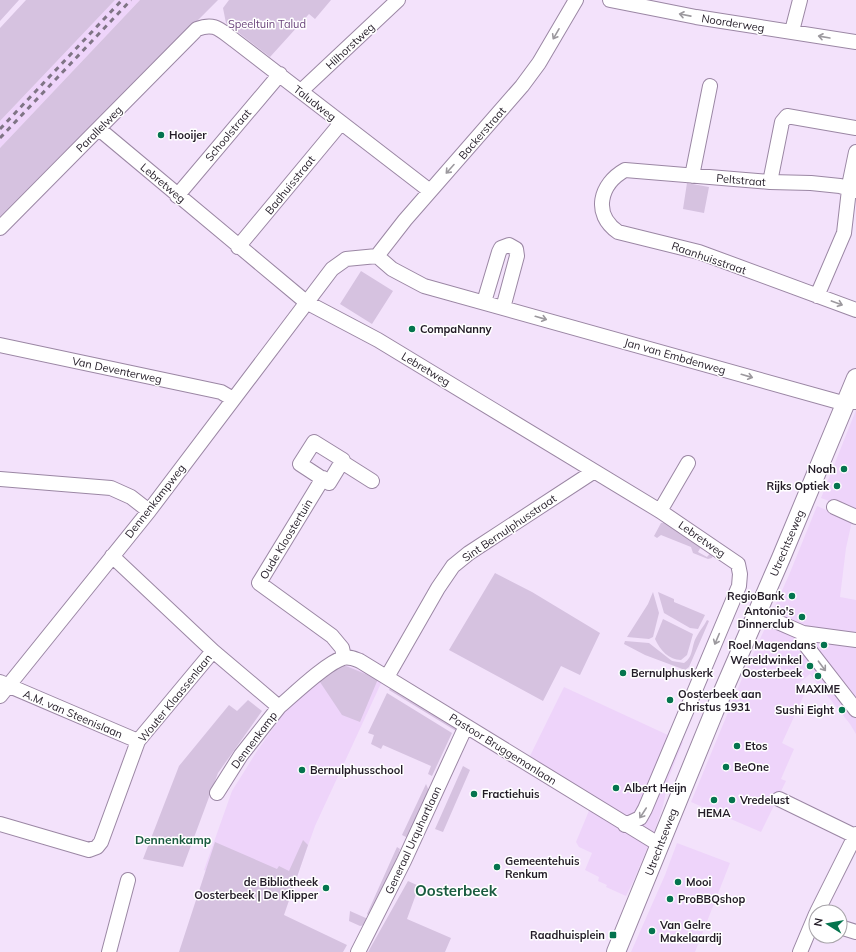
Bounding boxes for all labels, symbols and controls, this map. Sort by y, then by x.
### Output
one-way arrow [679,10,692,18]
street label: Noorderweg [700,11,766,35]
park label: Speeltuin Talud [228,17,306,31]
street label: Hilhorstweg [323,20,377,72]
one-way arrow [552,28,560,40]
one-way arrow [818,33,831,41]
street label: Taludweg [291,82,339,124]
street label: Parallelweg [73,103,125,155]
street label: Backerstraat [455,104,509,162]
street label: Schoolstraat [202,106,254,164]
place label: Hooijer [169,128,207,142]
marker: Hooijer [156,130,166,140]
street label: Badhuisstraat [262,153,318,217]
street label: Lebretweg [138,160,188,206]
one-way arrow [446,164,455,174]
street label: Peltstraat [716,171,766,189]
street label: Raanhuisstraat [670,239,748,277]
one-way arrow [830,300,842,308]
one-way arrow [534,315,547,322]
place label: CompaNanny [420,322,492,336]
marker: CompaNanny [407,324,417,334]
street label: Jan van Embdenweg [623,335,727,377]
street label: Lebretweg [399,349,453,389]
street label: Van Deventerweg [71,354,163,386]
one-way arrow [740,373,753,380]
street label: Dennenkampweg [122,461,188,541]
place label: Noah [808,462,836,476]
marker: Noah [839,464,849,474]
place label: Rijks Optiek [766,479,830,493]
marker: Rijks Optiek [832,481,842,491]
street label: Sint Bernulphusstraat [459,491,559,565]
street label: Oude Kloostertuin [257,496,315,582]
street label: Utrechtseweg [767,508,807,578]
street label: Lebretweg [676,518,728,560]
place label: RegioBank [727,589,785,603]
marker: RegioBank [787,591,797,601]
place label: Antonio's Dinnerclub [737,604,794,631]
marker: Antonio's Dinnerclub [797,612,807,622]
one-way arrow [713,632,720,644]
place label: Roel Magendans [728,638,816,652]
marker: Roel Magendans [819,640,829,650]
street label: Wouter Klaassenlaan [135,651,215,745]
place label: Wereldwinkel Oosterbeek [730,653,803,680]
one-way arrow [818,660,826,671]
marker: Wereldwinkel Oosterbeek [805,661,815,671]
place label: Bernulphuskerk [631,666,714,680]
marker: Bernulphuskerk [618,668,628,678]
marker: MAXIME [813,671,823,681]
place label: MAXIME [796,682,841,696]
street label: A.M. van Steenislaan [21,687,125,741]
place label: Oosterbeek aan Christus 1931 [678,687,761,714]
marker: Oosterbeek aan Christus 1931 [665,695,675,705]
place label: Sushi Eight [775,703,834,717]
marker: Sushi Eight [837,705,847,715]
street label: Dennenkamp [228,708,280,771]
street label: Pastoor Bruggemanlaan [447,710,559,788]
place label: Etos [745,739,768,753]
marker: Etos [732,741,742,751]
place label: BeOne [734,760,769,774]
marker: BeOne [721,762,731,772]
place label: Bernulphusschool [310,763,403,777]
marker: Bernulphusschool [297,765,307,775]
place label: Albert Heijn [624,781,687,795]
marker: Albert Heijn [611,783,621,793]
street label: Generaal Urquhartlaan [382,784,444,896]
place label: Fractiehuis [482,787,540,801]
marker: Fractiehuis [469,789,479,799]
place label: Vredelust [739,793,789,807]
marker: HEMA [709,795,719,805]
marker: Vredelust [727,795,737,805]
street label: Utrechtseweg [642,806,680,878]
place label: HEMA [698,806,731,820]
one-way arrow [638,807,647,818]
district label: Dennenkamp [135,832,211,847]
place label: Gemeentehuis Renkum [505,854,580,881]
marker: Gemeentehuis Renkum [492,862,502,872]
place label: de Bibliotheek Oosterbeek | De Klipper [194,875,319,902]
place label: Mooi [686,875,712,889]
marker: Mooi [673,877,683,887]
district label: Oosterbeek [415,881,498,900]
marker: de Bibliotheek Oosterbeek | De Klipper [321,883,331,893]
place label: ProBBQshop [678,892,745,906]
marker: ProBBQshop [665,894,675,904]
north arrow [808,904,848,944]
text: N [811,917,826,928]
place label: Van Gelre Makelaardij [659,918,722,945]
marker: Van Gelre Makelaardij [647,926,657,936]
place label: Raadhuisplein [530,928,605,942]
marker: Raadhuisplein [608,930,618,940]

